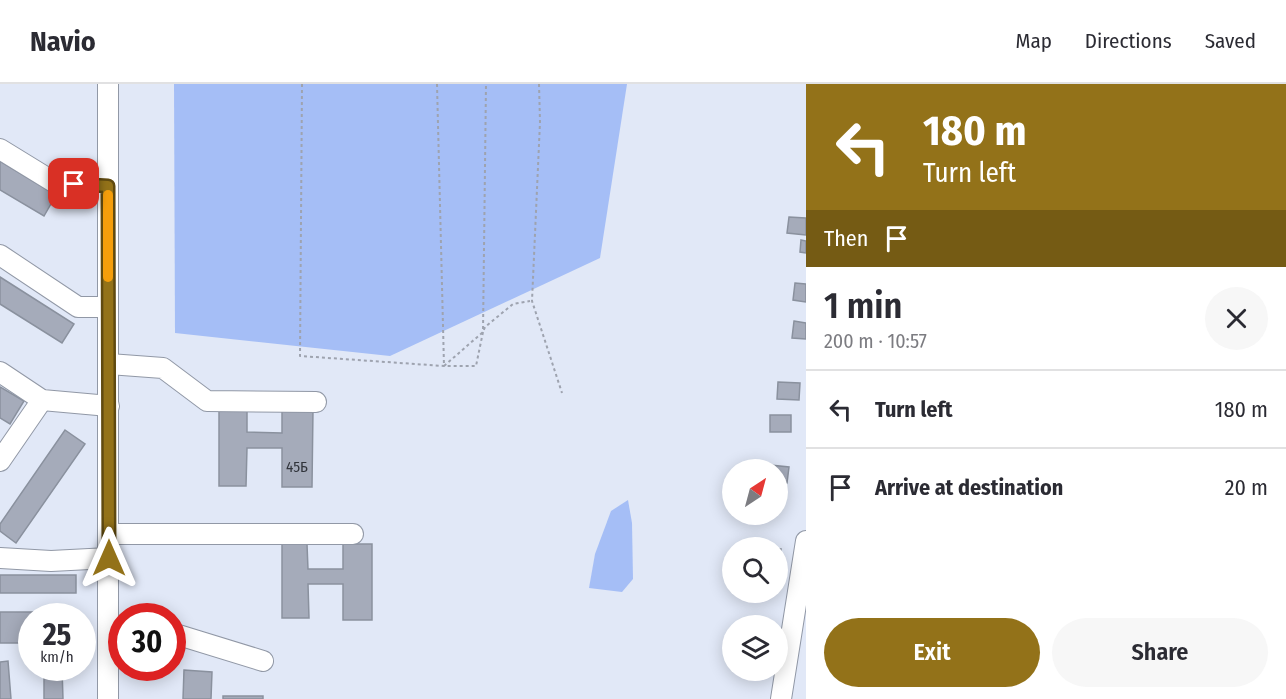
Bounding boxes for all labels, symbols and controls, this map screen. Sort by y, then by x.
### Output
text: Navio [30,25,96,58]
text: Map [1015,28,1052,54]
text: Directions [1085,28,1172,54]
text: Saved [1205,28,1256,54]
text: 180 m [923,106,1027,156]
icon: left [824,108,902,186]
text: Turn left [923,157,1016,189]
pin [48,158,99,209]
icon: arrive [57,167,90,200]
icon: arrive [880,222,913,255]
text: Then [824,225,868,252]
text: 1 min [824,284,902,328]
button: close [1205,287,1268,350]
text: 200 m · 10:57 [824,329,927,353]
icon: left [824,393,857,426]
text: Turn left [875,396,953,423]
text: 180 m [1215,396,1268,423]
house number: 45Б [286,458,308,476]
north arrow [722,459,788,525]
map controls [722,459,788,681]
icon: arrive [824,471,857,504]
text: Arrive at destination [875,474,1063,501]
text: 20 m [1225,474,1268,501]
position arrow [77,526,141,590]
button: search [722,537,788,603]
speed limit sign: 30 [108,603,186,681]
button: layers [722,615,788,681]
text: 25 [43,617,71,653]
button: Exit [824,618,1040,687]
button: Share [1052,618,1268,687]
text: km/h [40,648,74,666]

